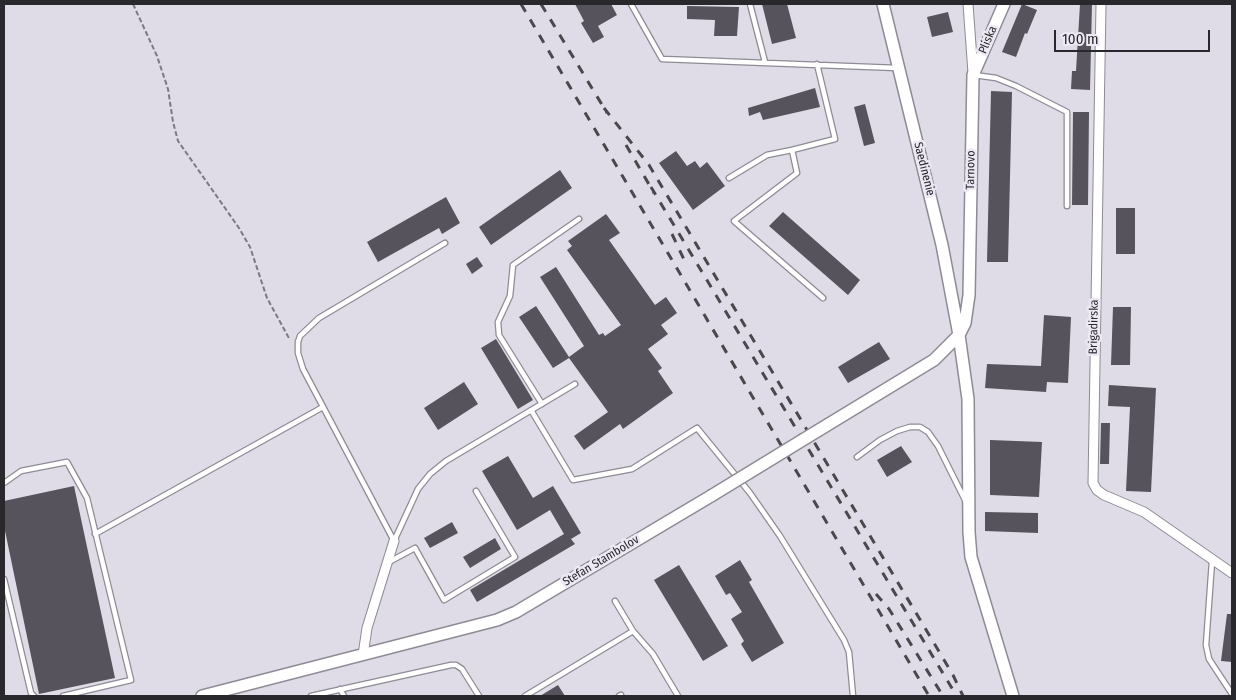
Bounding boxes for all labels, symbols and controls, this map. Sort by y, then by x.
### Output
scale bar [1056,20,1212,52]
street label: Pliska [976,24,1000,56]
text: 100 m [1062,30,1099,48]
street label: Saedinenie [910,141,938,197]
street label: Tarnovo [963,150,979,190]
street label: Brigadirska [1086,299,1102,355]
street label: Stefan Stambolov [560,533,642,589]

